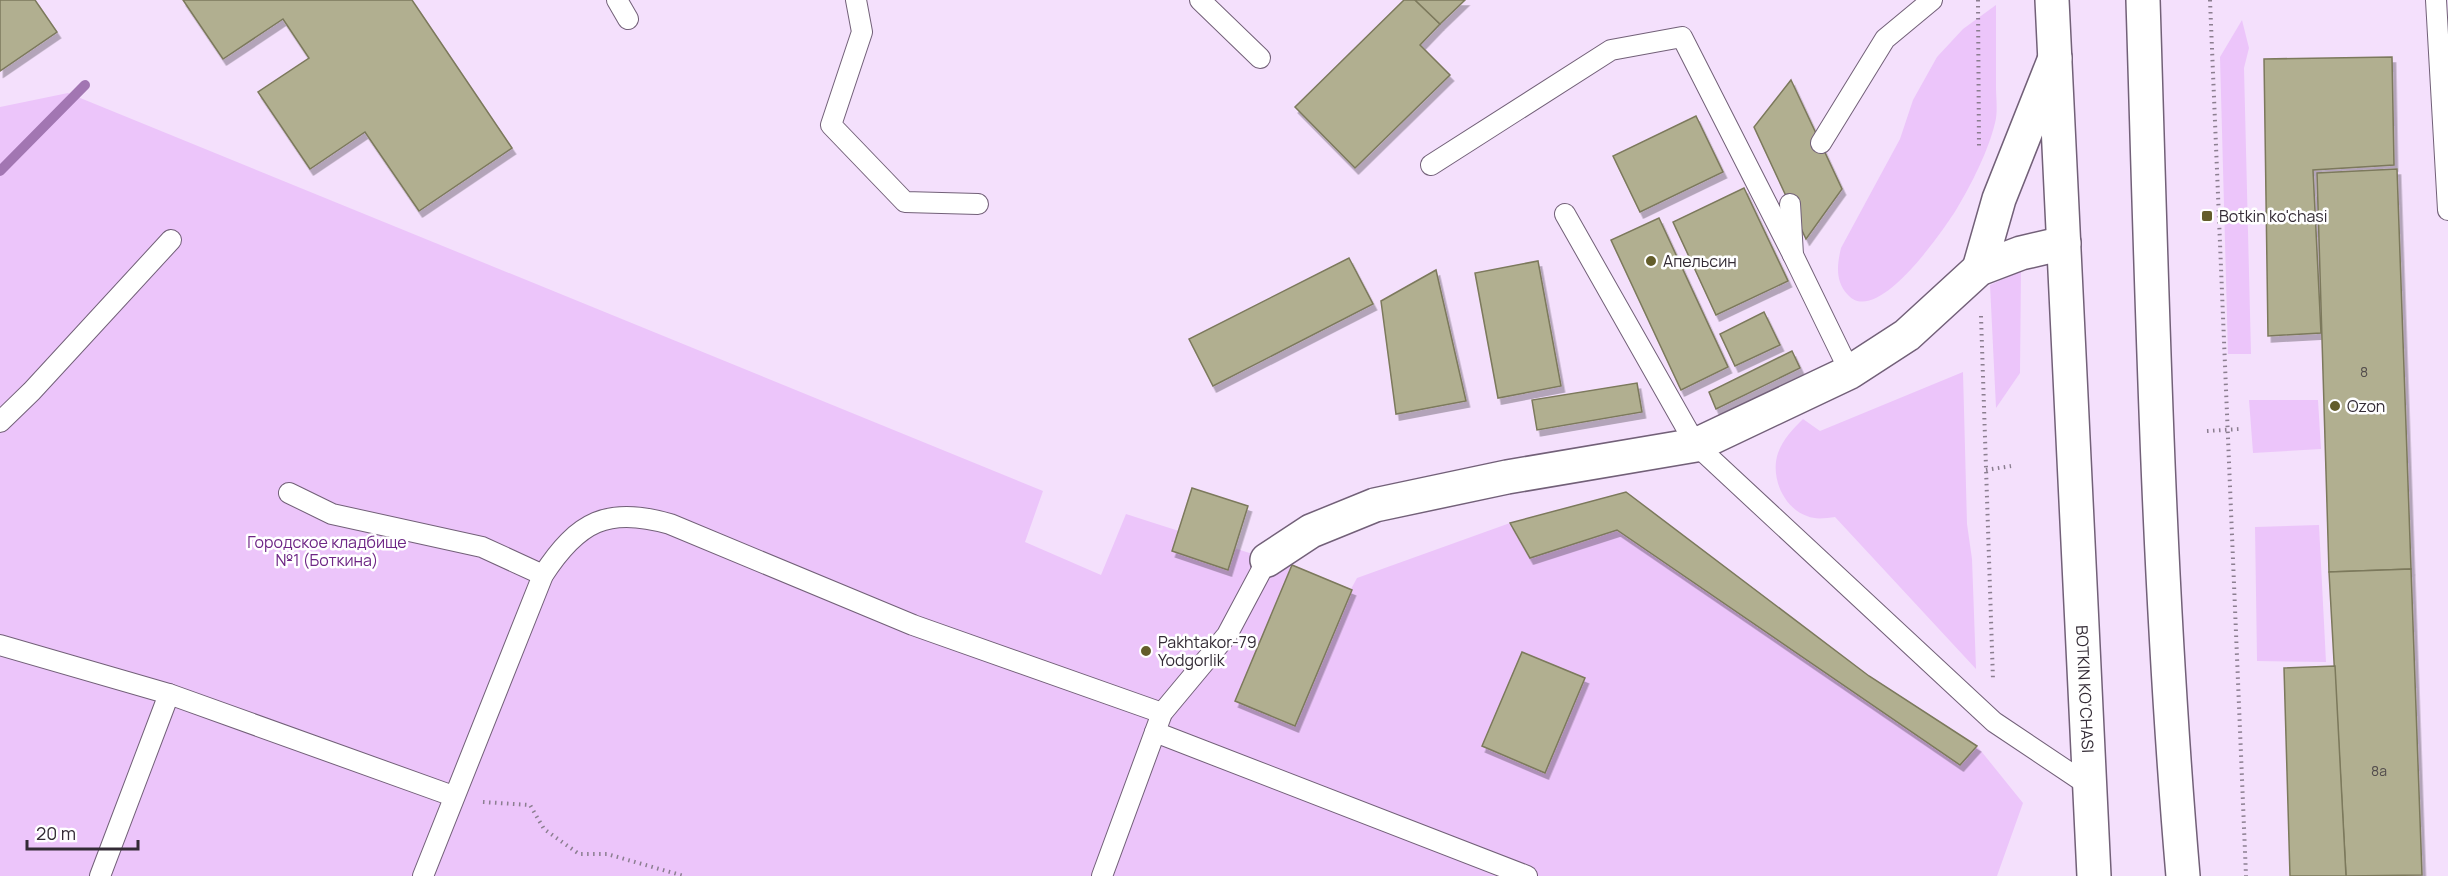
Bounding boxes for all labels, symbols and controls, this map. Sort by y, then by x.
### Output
place label: Botkin ko'chasi [2219,205,2328,227]
marker: Botkin ko'chasi [2200,209,2214,223]
place label: Апельсин [1663,250,1737,272]
marker: Апельсин [1644,254,1658,268]
house number: 8 [2360,362,2368,381]
place label: Ozon [2347,395,2385,417]
marker: Ozon [2328,399,2342,413]
park label: Городское кладбище №1 (Боткина) [247,531,407,571]
street label: BOTKIN KO'CHASI [2071,625,2099,754]
place label: Pakhtakor-79 Yodgorlik [1158,631,1257,671]
marker: Pakhtakor-79 Yodgorlik [1139,644,1153,658]
house number: 8a [2371,761,2387,780]
scale bar [27,813,138,851]
text: 20 m [36,821,76,845]

